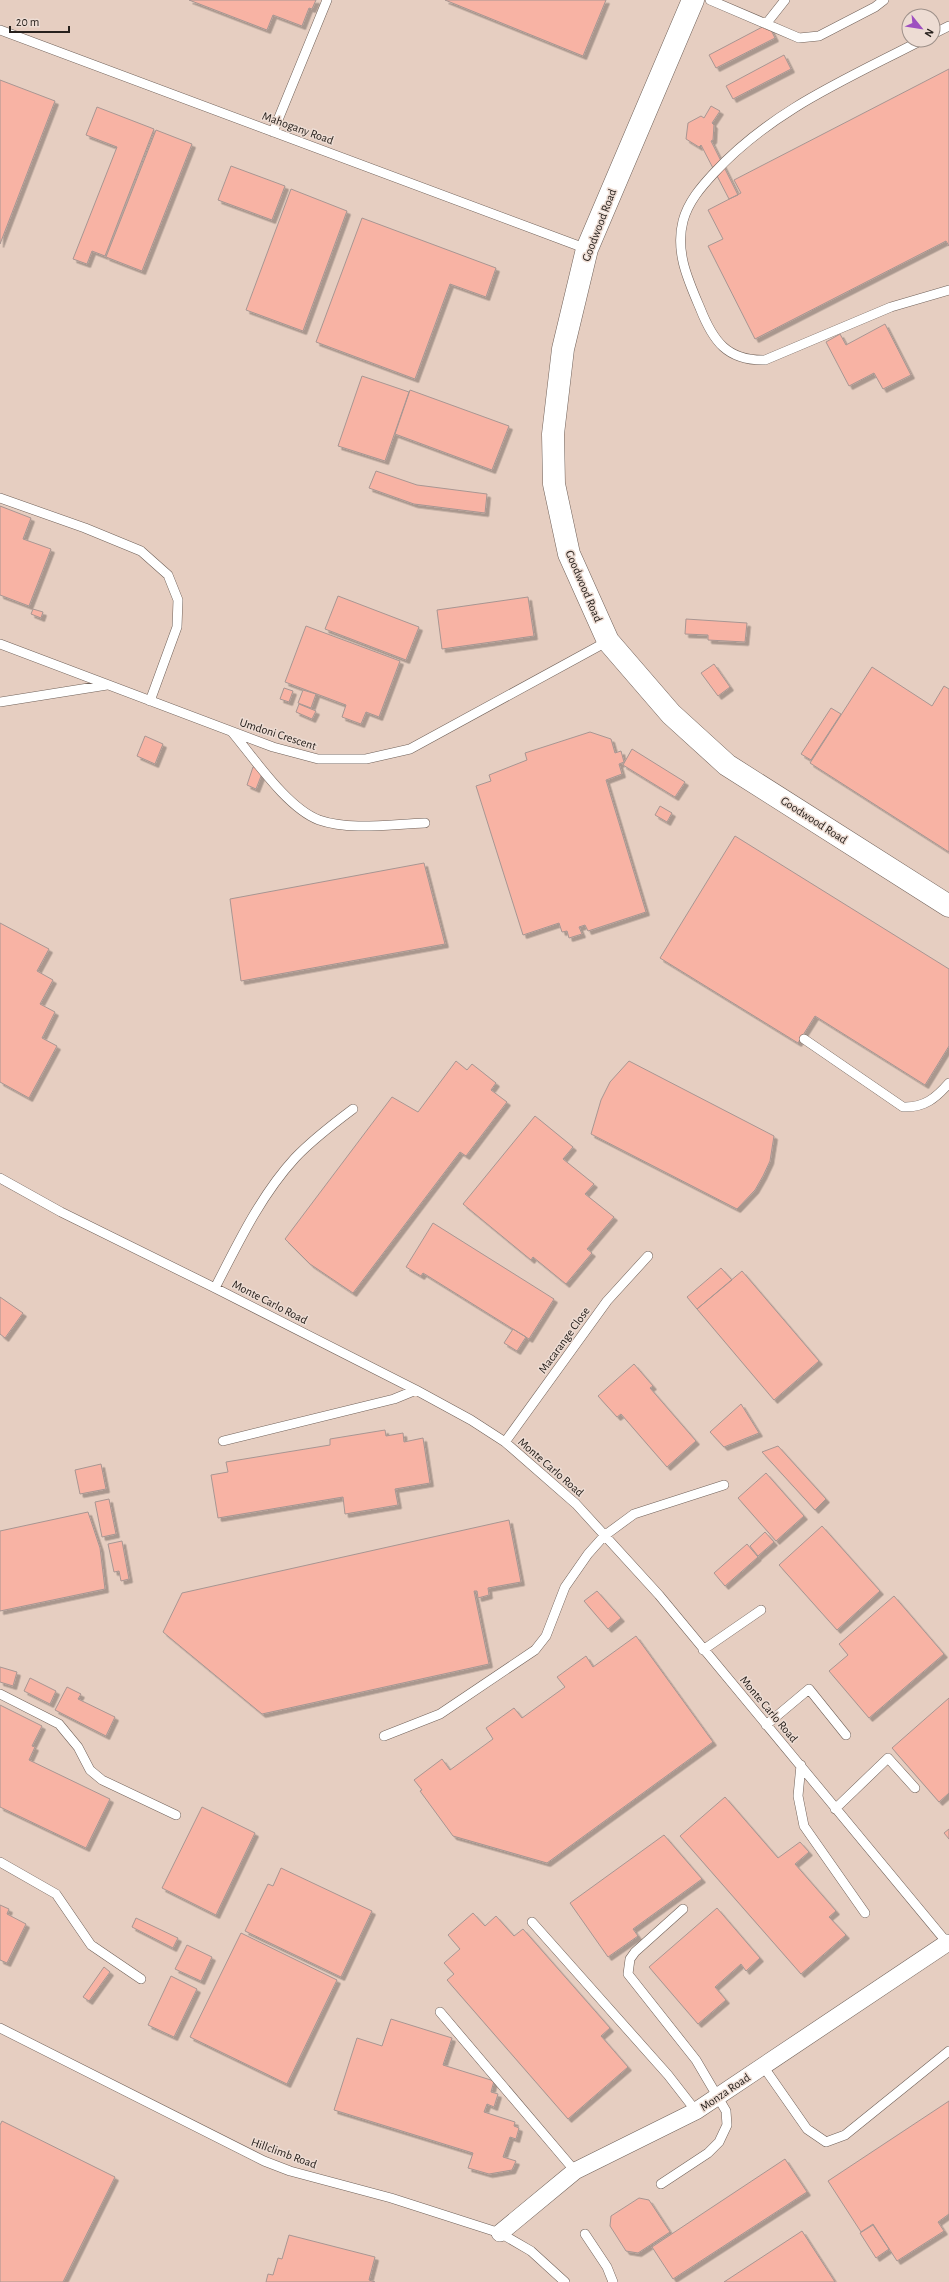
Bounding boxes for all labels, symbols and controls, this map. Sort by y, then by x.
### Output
scale bar [10,8,69,34]
north arrow [901,8,941,48]
text: 20 m [16,16,39,28]
text: N [923,27,936,39]
street label: Mahogany Road [260,110,335,147]
street label: Goodwood Road [580,187,618,263]
street label: Goodwood Road [563,548,605,624]
street label: Umdoni Crescent [238,716,318,752]
street label: Goodwood Road [779,794,849,846]
street label: Monte Carlo Road [230,1278,310,1326]
street label: Macarange Close [536,1305,592,1375]
street label: Monte Carlo Road [516,1435,586,1499]
street label: Monte Carlo Road [738,1673,800,1745]
street label: Monza Road [698,2071,752,2113]
street label: Hillclimb Road [249,2136,319,2170]

